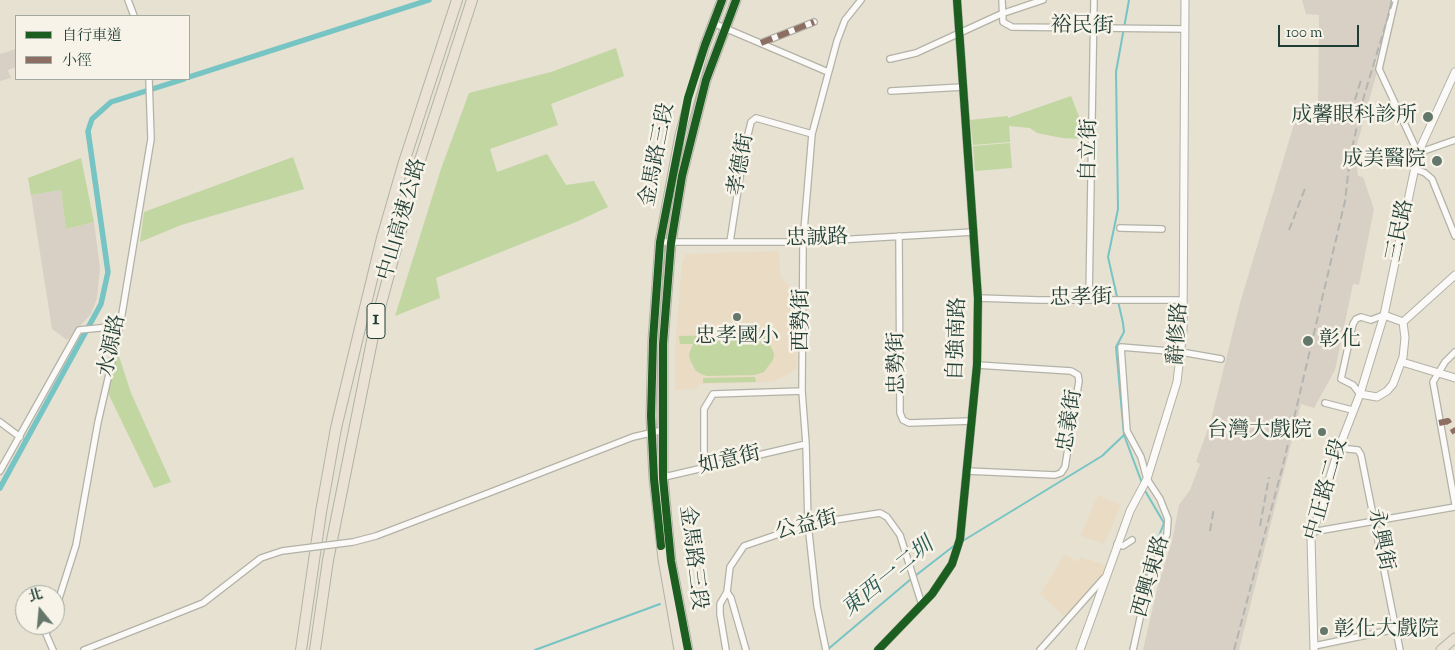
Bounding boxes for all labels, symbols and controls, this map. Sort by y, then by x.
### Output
legend [15,15,190,80]
street label: 裕民街 [1050,15,1114,41]
scale bar [1280,15,1361,47]
text: 100 m [1286,23,1322,44]
text: 自行車道 [62,26,122,47]
text: 小徑 [62,51,92,72]
street label: 金馬路三段 [637,101,681,209]
place label: 成馨眼科診所 [1291,104,1417,130]
marker: 成馨眼科診所 [1421,110,1435,124]
street label: 自立街 [1078,118,1104,182]
street label: 孝德街 [725,132,761,198]
place label: 成美醫院 [1342,148,1426,174]
marker: 成美醫院 [1430,154,1444,168]
street label: 中山高速公路 [375,156,433,284]
street label: 三民路 [1383,198,1421,264]
street label: 忠誠路 [785,226,849,254]
street label: 忠孝街 [1049,287,1113,313]
street label: 西勢街 [790,289,816,351]
street label: 自強南路 [945,297,973,381]
street label: 辭修路 [1165,302,1195,366]
road number: 1 [367,304,385,338]
marker: 忠孝國小 [731,311,743,323]
street label: 水源路 [95,313,133,379]
place label: 忠孝國小 [695,325,779,351]
place label: 彰化 [1319,328,1361,354]
street label: 忠勢街 [886,331,912,395]
marker: 彰化 [1301,334,1315,348]
street label: 忠義街 [1055,388,1089,454]
place label: 台灣大戲院 [1207,419,1312,445]
marker: 台灣大戲院 [1316,426,1328,438]
street label: 中正路二段 [1301,436,1355,544]
street label: 如意街 [696,443,764,481]
street label: 金馬路三段 [672,504,710,612]
street label: 公益街 [773,507,841,547]
street label: 永興街 [1361,507,1397,573]
street label: 西興東路 [1129,533,1177,621]
water label: 東西一二圳 [838,534,940,624]
north arrow [15,585,65,635]
text: 北 [26,585,46,608]
place label: 彰化大戲院 [1334,618,1439,644]
marker: 彰化大戲院 [1318,625,1330,637]

